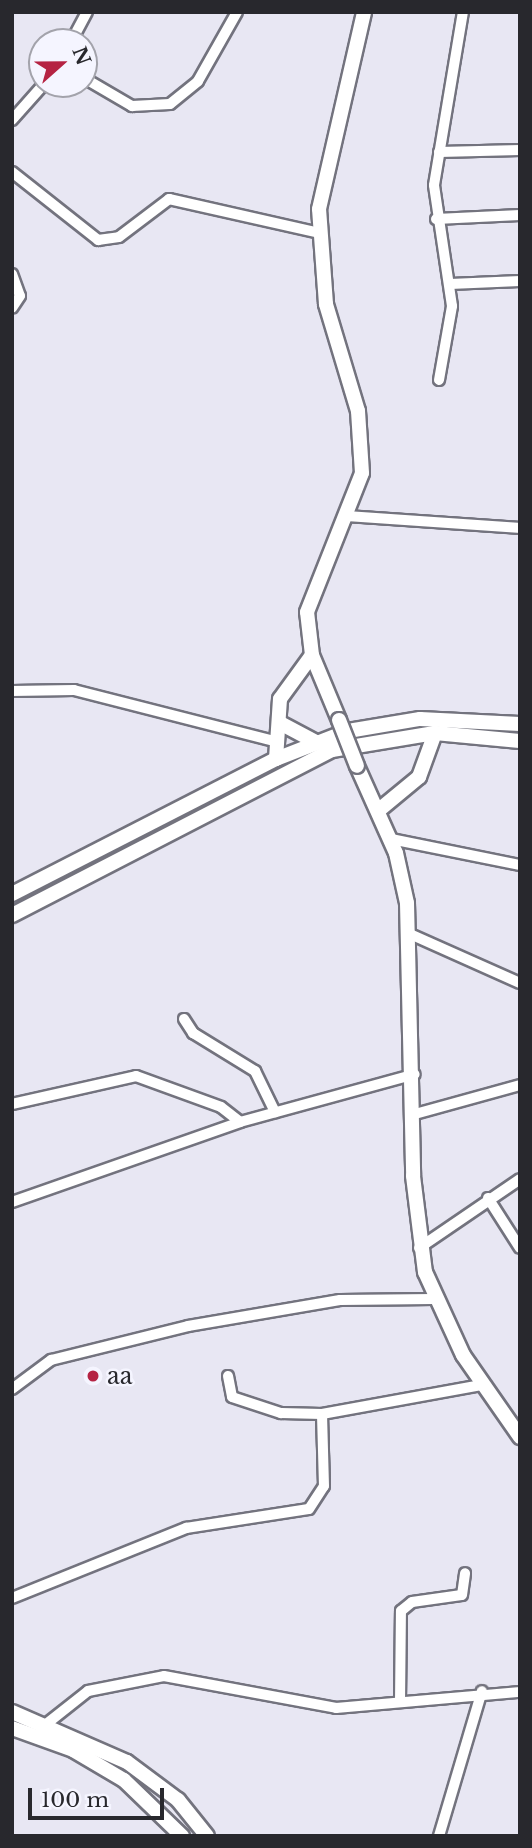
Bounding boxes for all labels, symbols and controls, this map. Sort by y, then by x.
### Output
north arrow [28,28,98,98]
text: N [67,44,95,68]
place label: aa [107,1362,132,1390]
marker: aa [85,1368,101,1384]
scale bar [32,1774,168,1818]
text: 100 m [41,1787,109,1813]

